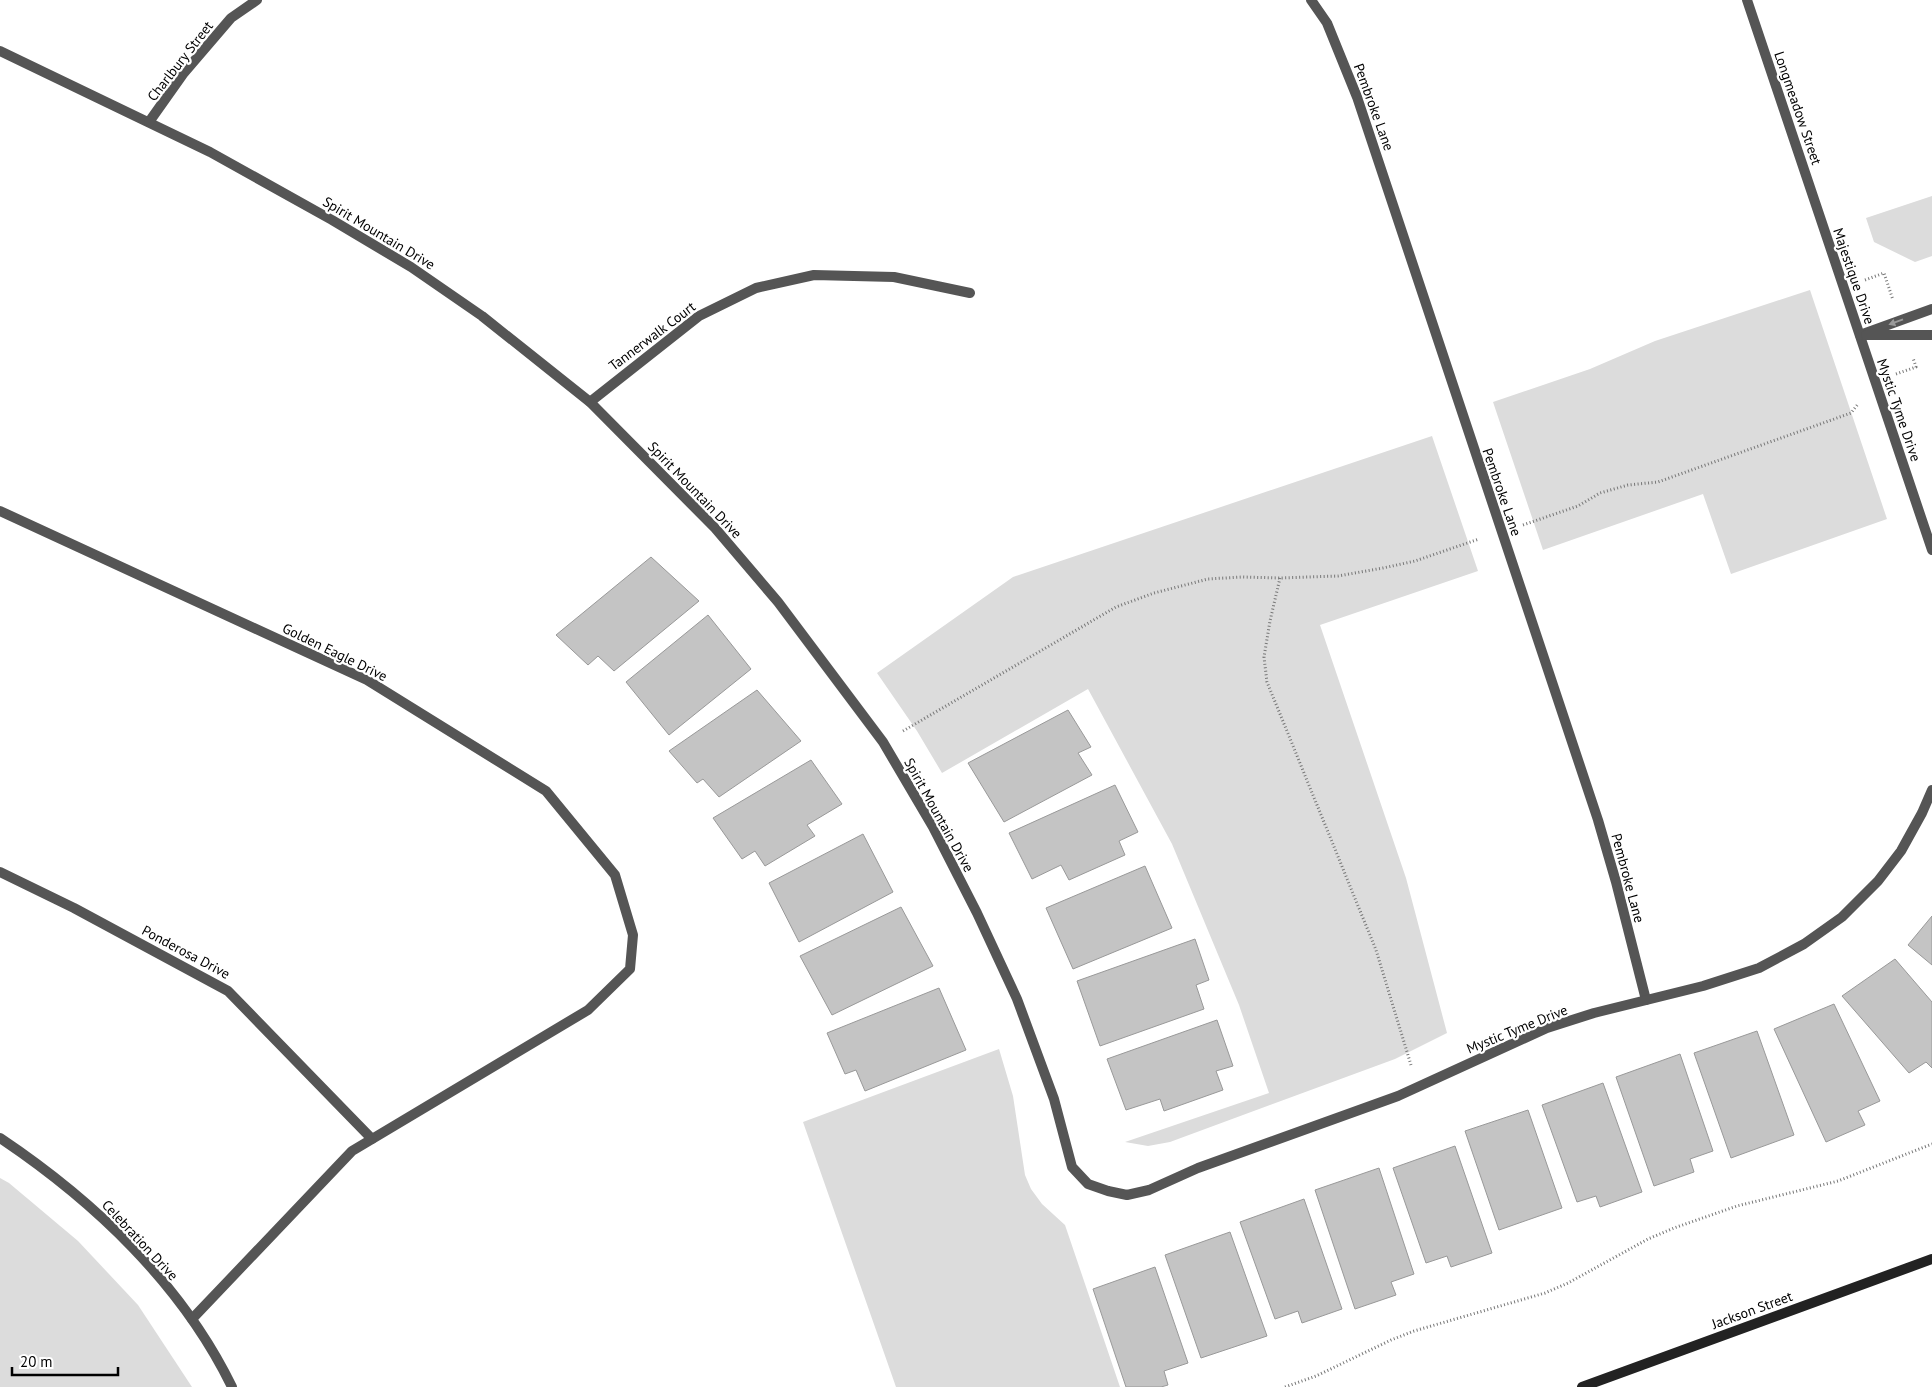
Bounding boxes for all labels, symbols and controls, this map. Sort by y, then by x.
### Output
street label: Charlbury Street [143,17,217,105]
street label: Longmeadow Street [1770,49,1826,167]
street label: Pembroke Lane [1350,61,1398,153]
street label: Spirit Mountain Drive [320,192,438,274]
street label: Majestique Drive [1829,226,1879,326]
street label: Tannerwalk Court [605,297,699,375]
one-way arrow [1888,318,1903,326]
street label: Mystic Tyme Drive [1873,356,1925,464]
street label: Spirit Mountain Drive [644,438,746,542]
street label: Pembroke Lane [1479,446,1525,538]
street label: Golden Eagle Drive [280,619,390,685]
street label: Spirit Mountain Drive [900,755,978,875]
street label: Pembroke Lane [1607,831,1649,925]
street label: Ponderosa Drive [139,921,233,983]
street label: Mystic Tyme Drive [1464,1001,1570,1057]
street label: Celebration Drive [98,1196,182,1284]
street label: Jackson Street [1708,1287,1795,1333]
scale bar [12,1344,119,1376]
text: 20 m [20,1352,53,1371]

